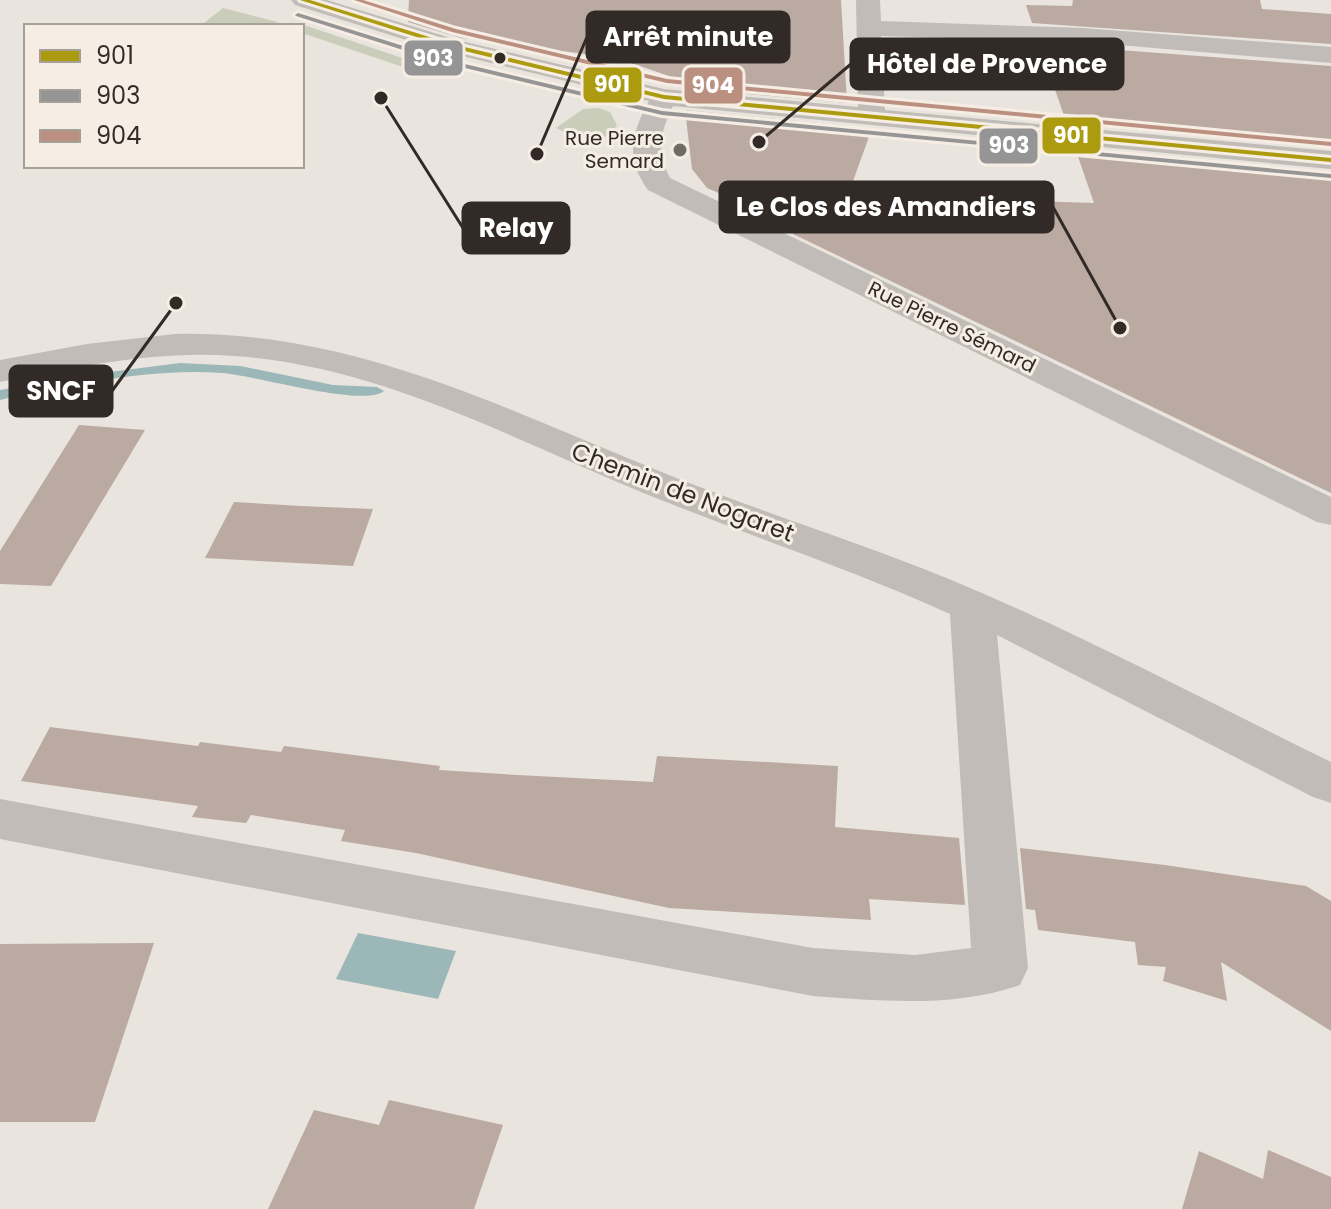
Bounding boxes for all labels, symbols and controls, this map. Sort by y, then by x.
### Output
callout: Arrêt minute [587,12,789,62]
text: Arrêt minute [603,19,773,55]
legend [24,24,304,168]
text: 901 [96,39,134,72]
line badge: 903 [403,39,464,77]
callout: Hôtel de Provence [851,39,1123,89]
text: 903 [412,43,454,74]
text: Hôtel de Provence [867,46,1107,82]
unlabelled marker [492,50,508,66]
line badge: 901 [582,66,643,104]
line badge: 904 [683,66,744,105]
text: 901 [594,69,630,100]
text: 904 [692,70,734,101]
text: 903 [96,79,140,112]
line badge: 901 [1041,116,1102,155]
text: 904 [96,119,141,152]
text: 901 [1053,120,1089,151]
place label: Rue Pierre Semard [565,124,664,175]
line badge: 903 [978,127,1039,165]
text: 903 [988,130,1030,161]
marker: Rue Pierre Semard [671,141,689,159]
callout: Le Clos des Amandiers [720,182,1053,232]
text: Le Clos des Amandiers [736,189,1036,225]
callout: Relay [463,203,569,253]
text: Relay [479,210,554,246]
street label: Rue Pierre Sémard [863,274,1041,380]
callout: SNCF [10,366,112,416]
text: SNCF [26,373,96,409]
street label: Chemin de Nogaret [567,434,799,550]

